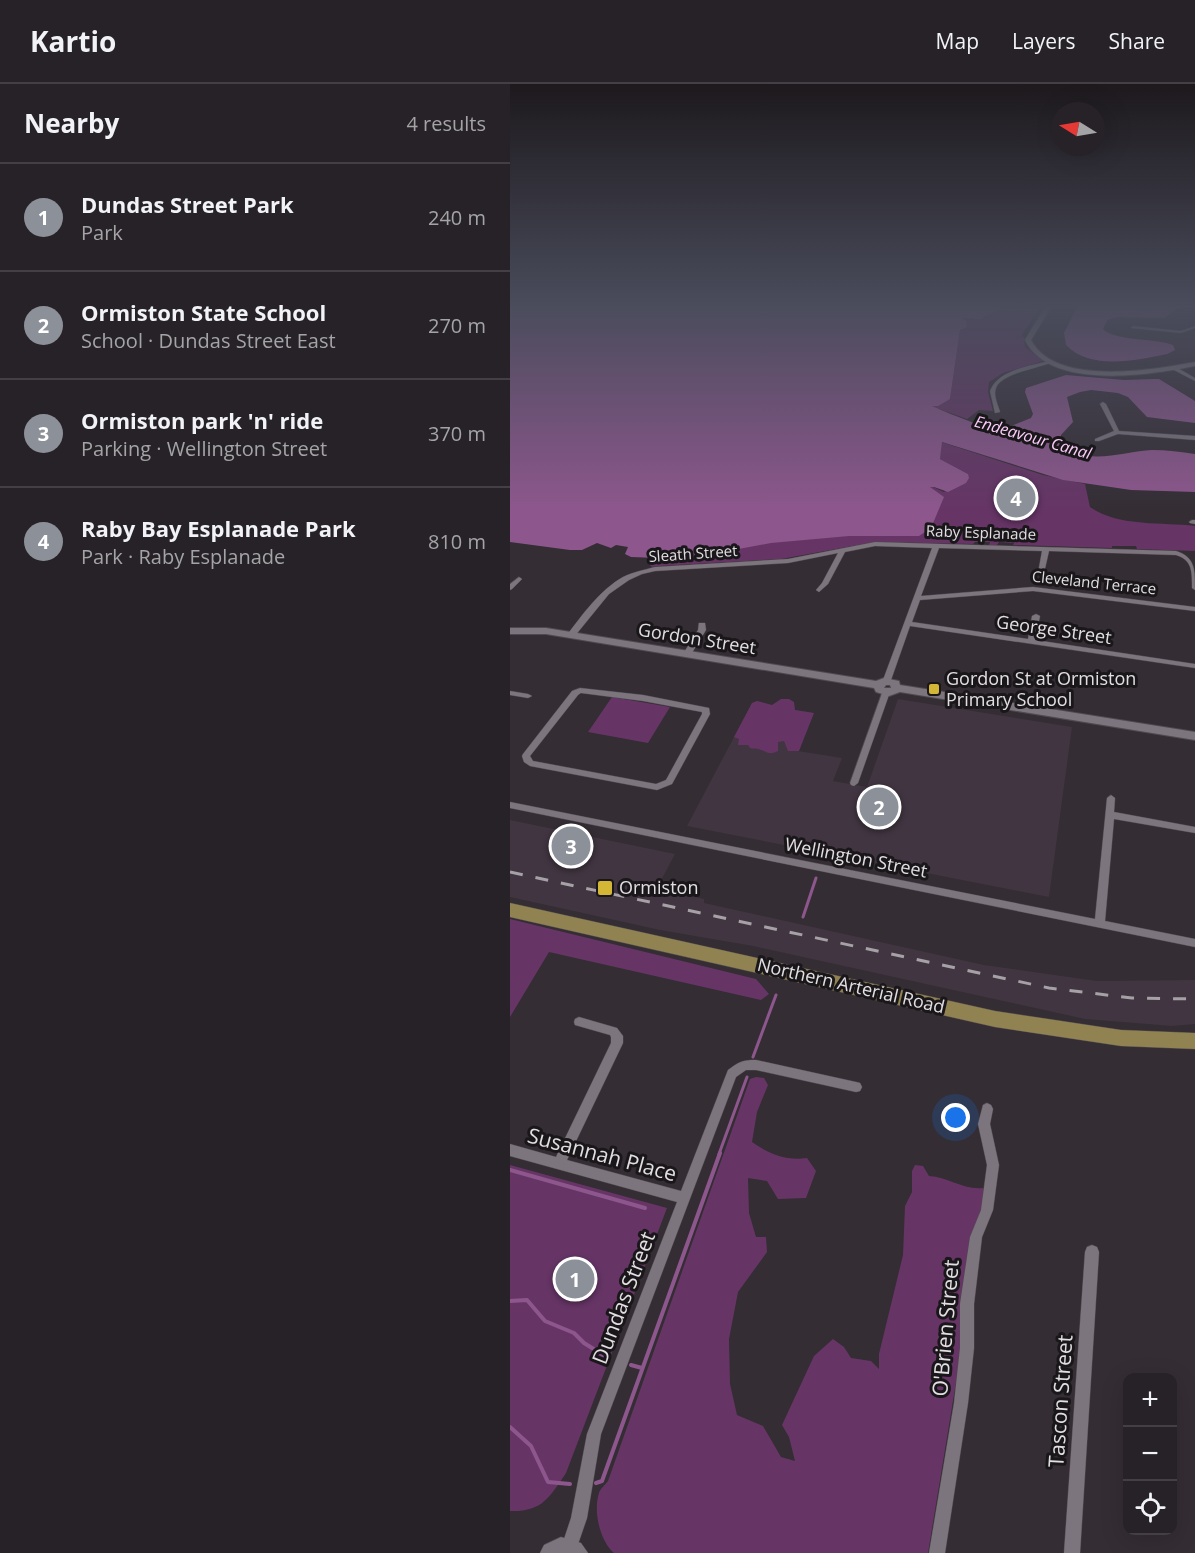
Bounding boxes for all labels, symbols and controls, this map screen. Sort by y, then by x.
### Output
text: Kartio [30,22,116,60]
text: Map [936,27,979,55]
text: Layers [1012,27,1076,55]
text: Share [1109,27,1165,55]
north arrow [1051,102,1105,156]
text: Nearby [24,105,119,141]
text: 4 results [406,110,486,137]
text: Dundas Street Park [81,189,294,219]
text: 1 [38,204,49,231]
text: 240 m [428,204,486,231]
text: Park [81,219,123,246]
text: Ormiston State School [81,297,326,327]
text: 2 [38,312,49,339]
text: 270 m [428,312,486,339]
text: School · Dundas Street East [81,327,336,354]
text: Ormiston park 'n' ride [81,405,323,435]
water label: Endeavour Canal [972,410,1095,464]
text: 3 [38,420,49,447]
text: 370 m [428,420,486,447]
text: Parking · Wellington Street [81,435,327,462]
pin: 4 [996,476,1036,520]
text: Raby Bay Esplanade Park [81,513,356,543]
street label: Raby Esplanade [926,520,1036,544]
text: 4 [38,528,49,555]
text: 810 m [428,528,486,555]
street label: Sleath Street [648,540,738,566]
text: Park · Raby Esplanade [81,543,285,570]
street label: Cleveland Terrace [1031,566,1157,598]
street label: George Street [995,609,1113,649]
street label: Gordon Street [636,617,758,659]
place label: Gordon St at Ormiston Primary School [946,666,1136,711]
marker: Gordon St at Ormiston Primary School [927,682,941,696]
pin: 2 [860,784,898,830]
pin: 3 [552,824,590,868]
street label: Wellington Street [783,831,929,883]
place label: Ormiston [619,875,698,899]
marker: Ormiston [596,879,614,897]
street label: Northern Arterial Road [755,952,947,1018]
your location [941,1103,970,1132]
street label: Susannah Place [525,1121,680,1187]
street label: Dundas Street [585,1227,661,1368]
pin: 1 [556,1256,594,1302]
street label: O'Brien Street [925,1258,965,1397]
street label: Tascon Street [1041,1334,1079,1468]
map controls [1123,1373,1177,1535]
button: + [1123,1373,1177,1427]
button: − [1123,1427,1177,1481]
button: locate [1123,1481,1177,1535]

